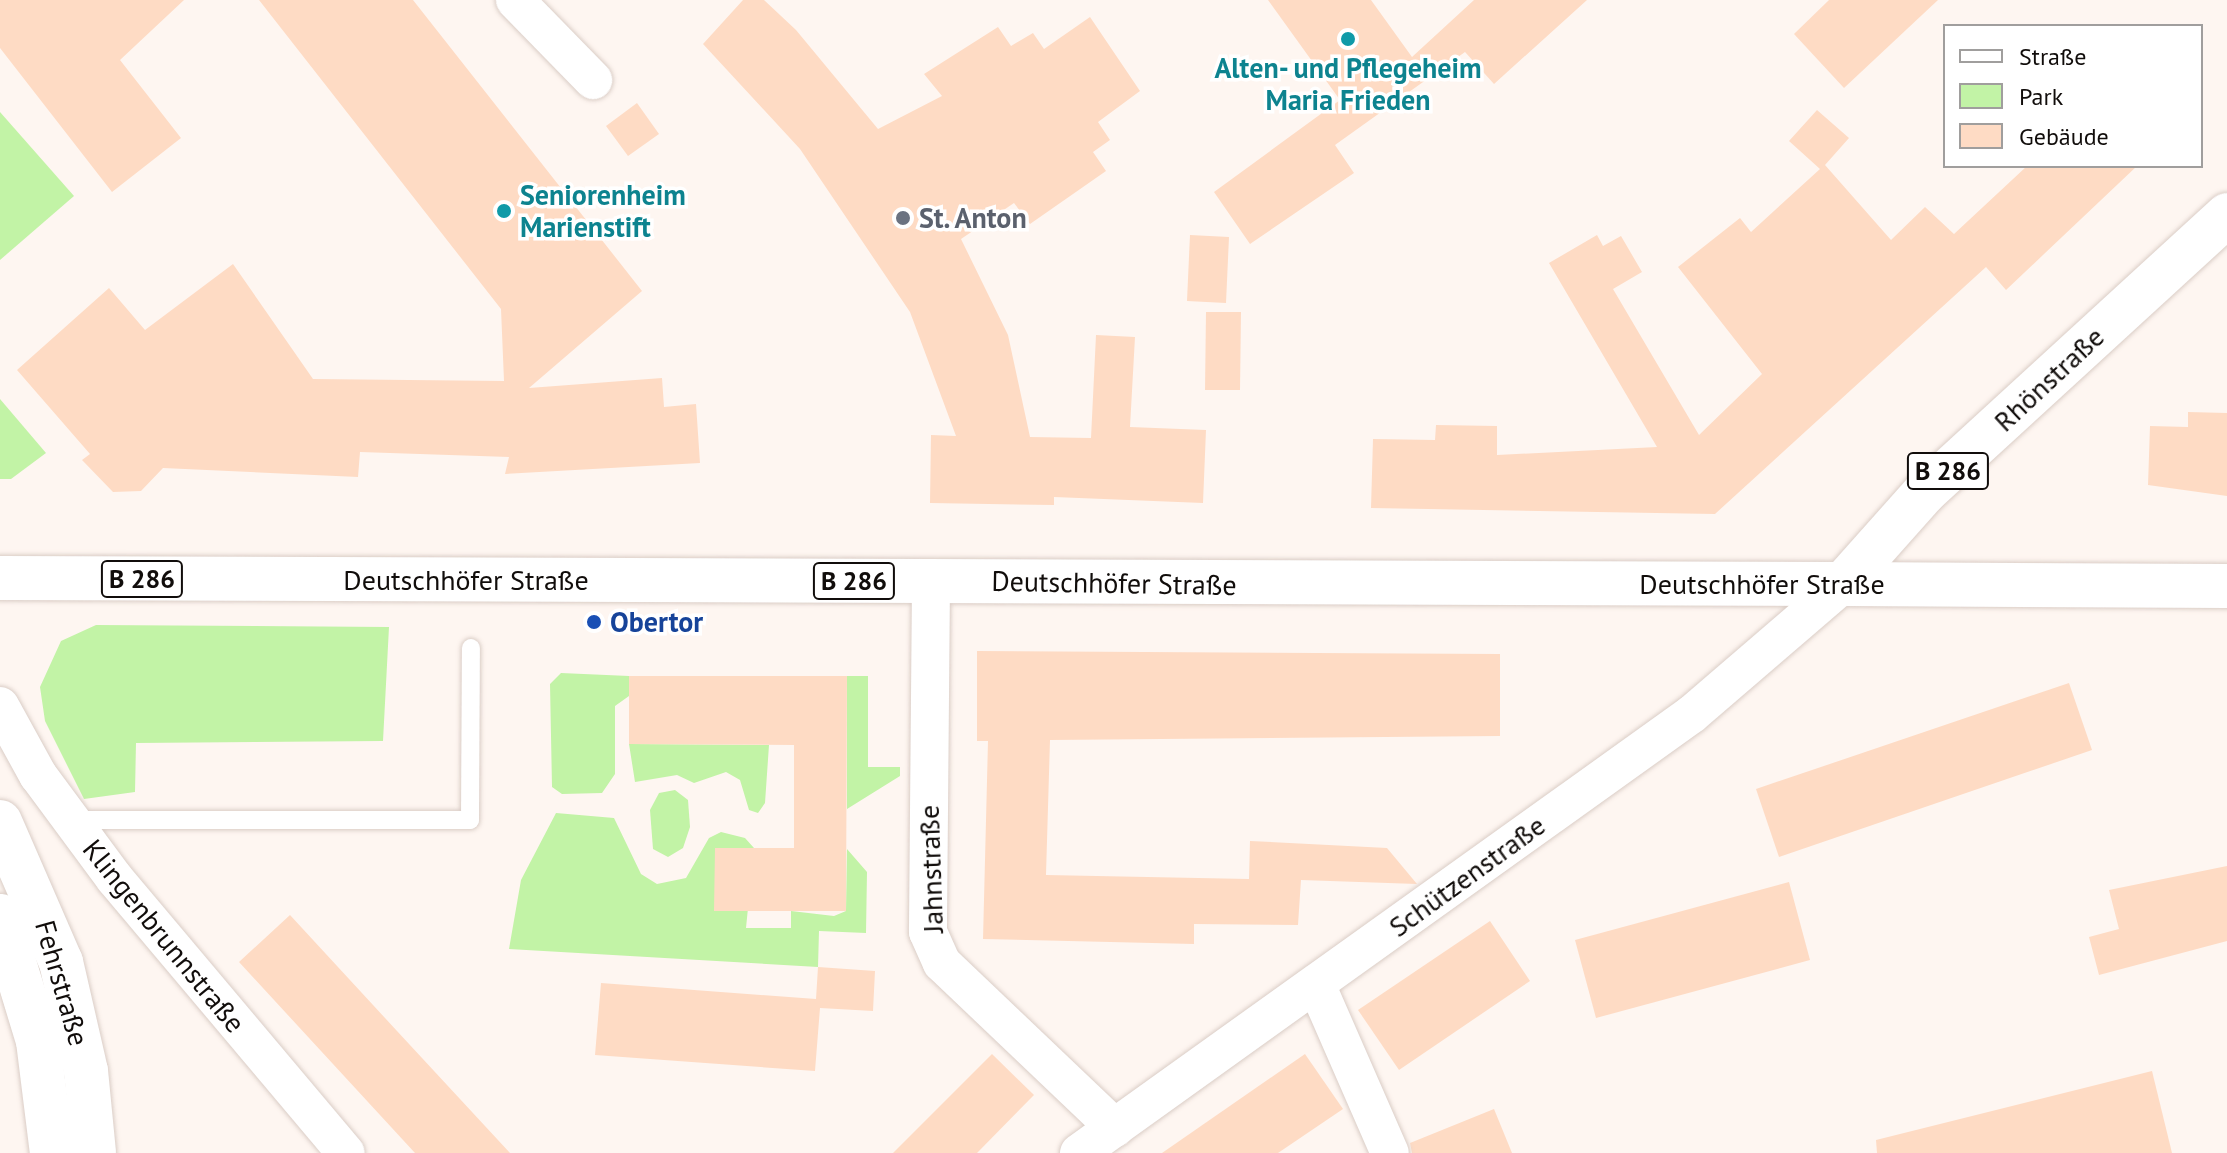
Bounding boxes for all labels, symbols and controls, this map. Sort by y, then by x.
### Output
legend [1943,24,2203,168]
marker: Alten- und Pflegeheim Maria Frieden [1339,30,1357,48]
text: Straße [2019,41,2086,72]
place label: Alten- und Pflegeheim Maria Frieden [1213,51,1483,117]
text: Park [2019,81,2063,112]
text: Gebäude [2019,121,2109,152]
place label: Seniorenheim Marienstift [520,178,686,244]
place label: St. Anton [919,201,1030,235]
marker: Seniorenheim Marienstift [495,202,513,220]
marker: St. Anton [894,209,912,227]
street label: Rhönstraße [1987,320,2111,438]
road number: B 286 [1906,449,1990,493]
road number: B 286 [100,557,184,601]
road number: B 286 [812,559,896,603]
street label: Deutschhöfer Straße [343,563,589,597]
street label: Deutschhöfer Straße [991,564,1237,602]
street label: Deutschhöfer Straße [1639,567,1885,601]
place label: Obertor [610,605,703,639]
marker: Obertor [585,613,603,631]
street label: Jahnstraße [912,804,950,934]
street label: Schützenstraße [1382,808,1552,944]
street label: Klingenbrunnstraße [76,833,252,1039]
street label: Fehrstraße [28,916,96,1050]

